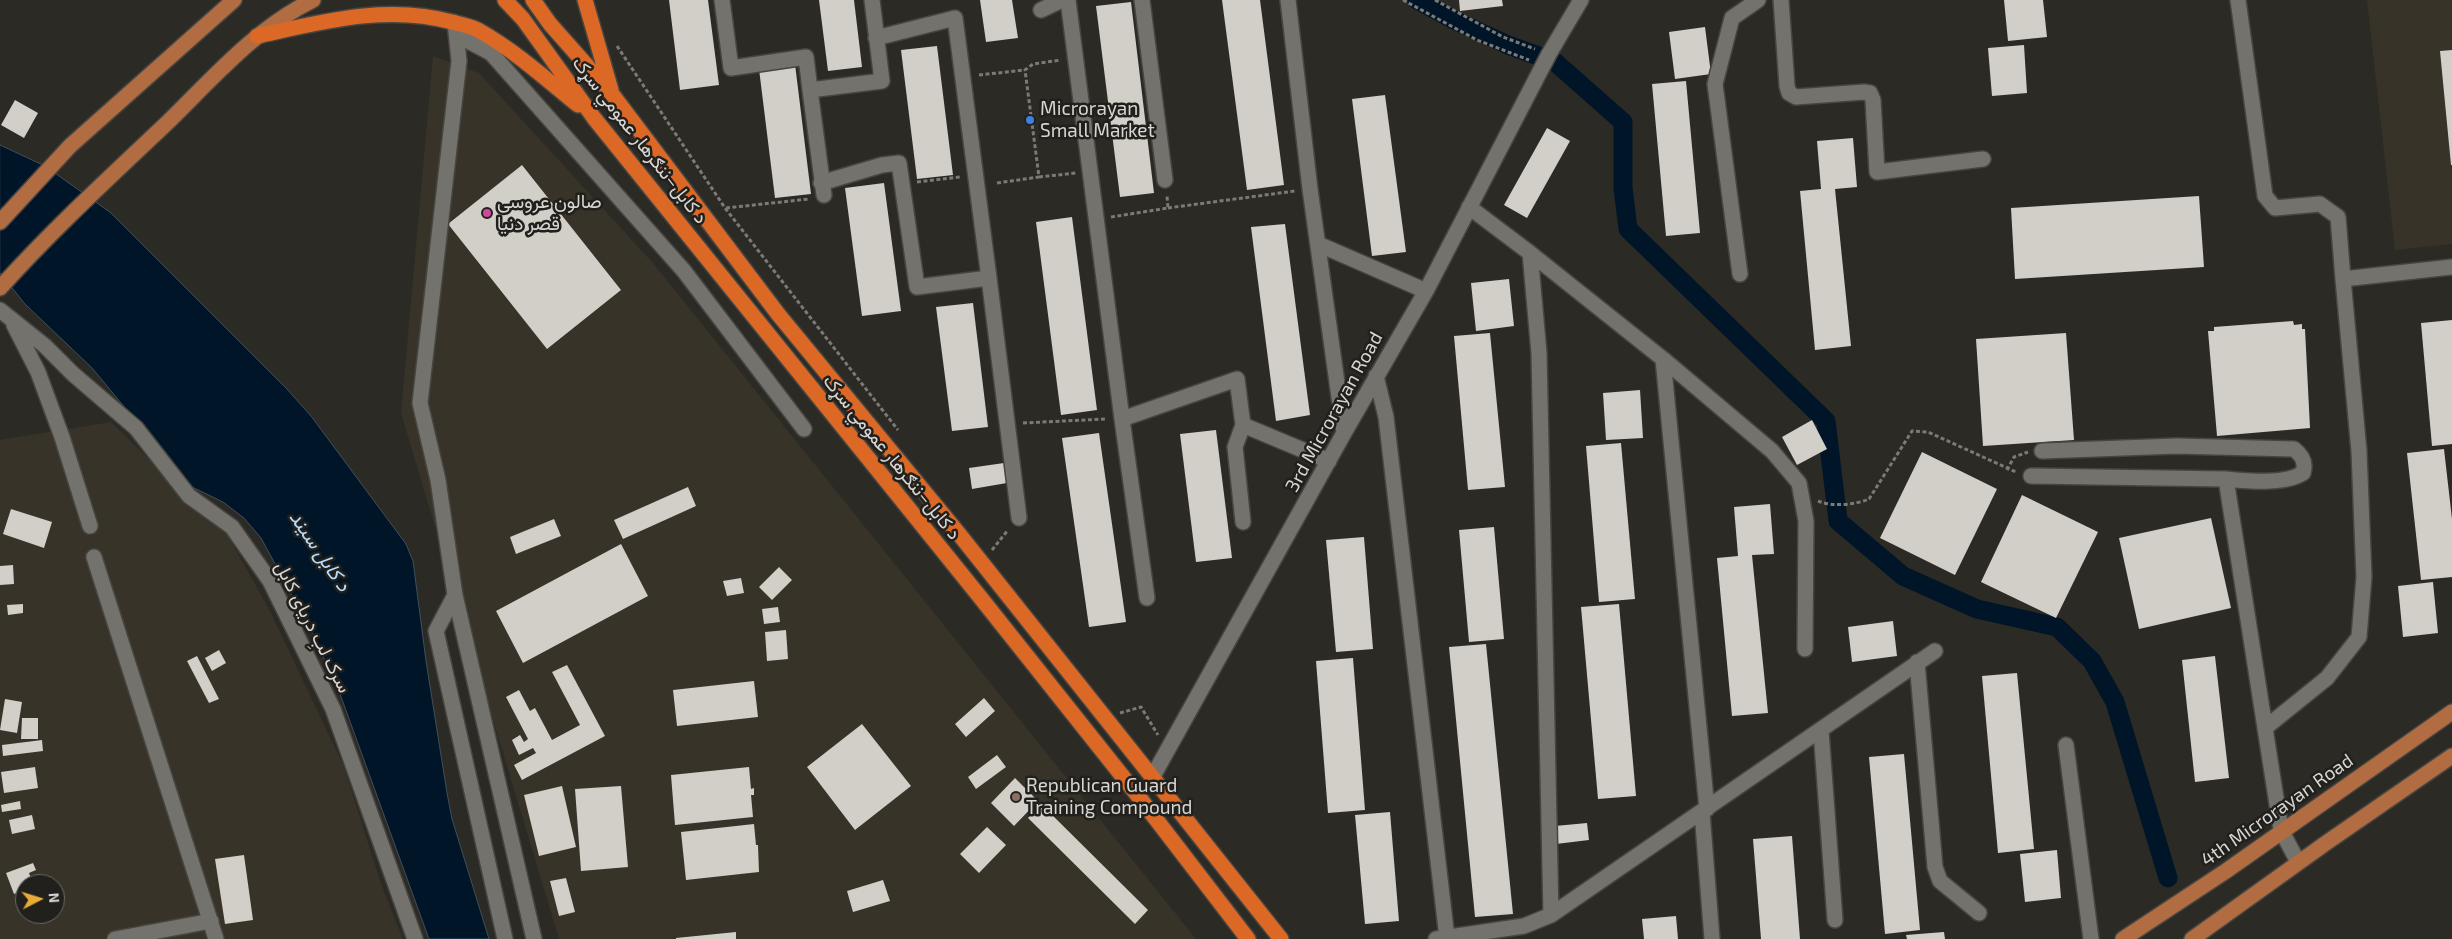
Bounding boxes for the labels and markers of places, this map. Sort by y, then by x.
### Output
place label: Microrayan Small Market [1040,98,1155,142]
marker: Microrayan Small Market [1024,114,1036,126]
place label: صالون عروسی قصر دنیا [497,191,602,235]
marker: صالون عروسی قصر دنیا [481,207,493,219]
place label: Republican Guard Training Compound [1026,775,1192,819]
marker: Republican Guard Training Compound [1010,791,1022,803]

